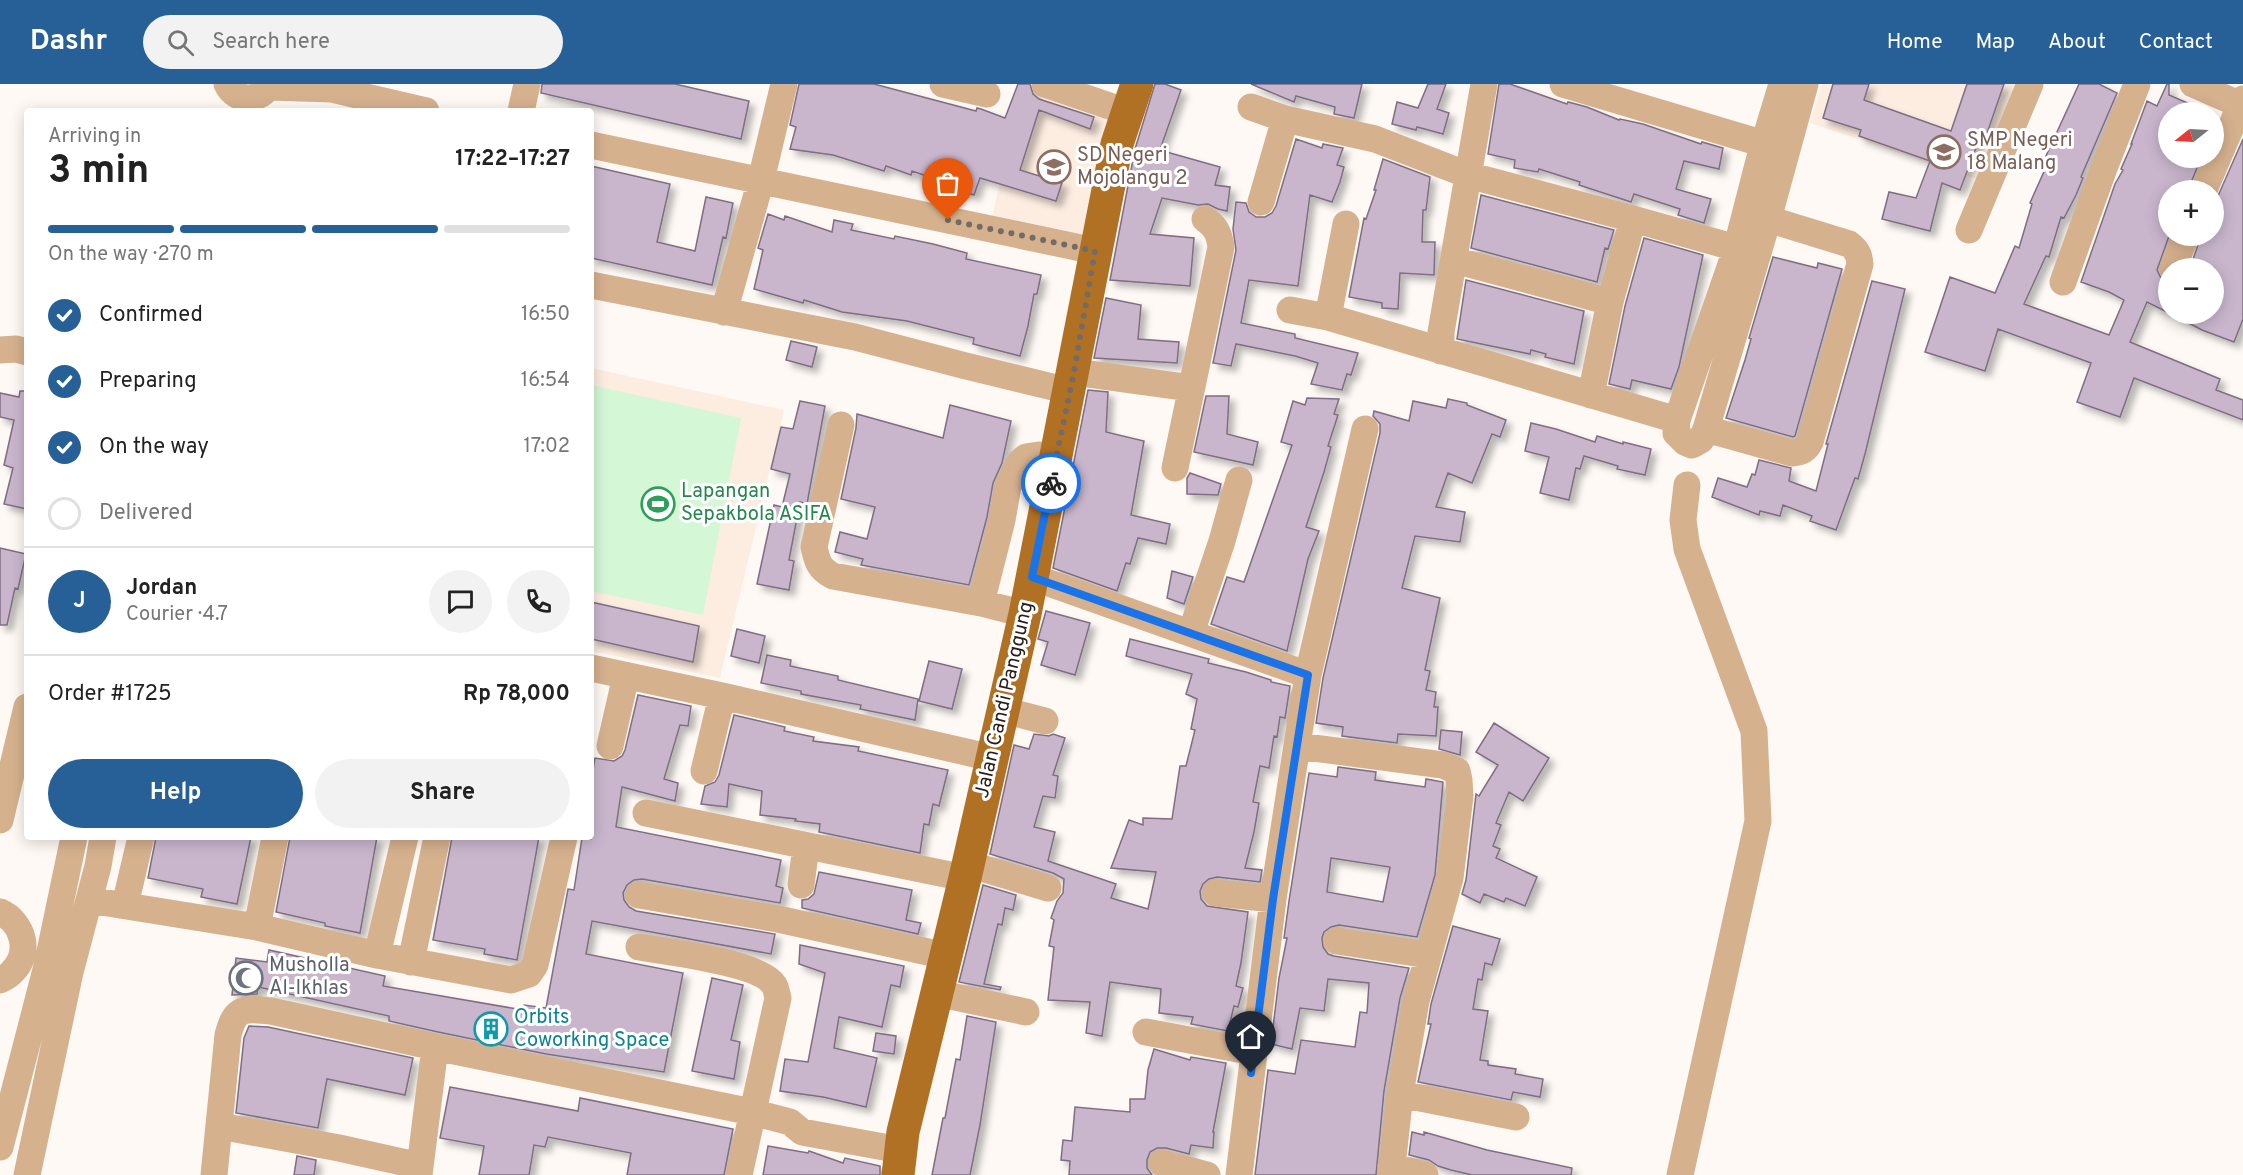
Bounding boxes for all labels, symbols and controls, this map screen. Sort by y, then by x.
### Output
search box [143,15,563,69]
text: Dashr [30,24,107,60]
icon: search [164,26,197,59]
text: Search here [212,29,330,56]
text: Home [1887,29,1943,56]
text: Map [1976,29,2015,56]
text: About [2048,29,2106,56]
text: Contact [2139,29,2213,56]
north arrow [2158,102,2224,168]
map controls [2158,102,2224,324]
text: Arriving in [48,124,141,150]
place label: SMP Negeri 18 Malang [1967,128,2072,177]
school or university icon: SMP Negeri 18 Malang [1926,134,1962,170]
place label: SD Negeri Mojolangu 2 [1077,143,1188,192]
text: 17:22–17:27 [455,146,570,173]
text: 3 min [48,148,149,197]
school or university icon: SD Negeri Mojolangu 2 [1036,149,1072,185]
pin [922,158,973,220]
icon: bag [931,167,964,200]
button: + [2158,180,2224,246]
text: On the way · 270 m [48,242,214,268]
button: − [2158,258,2224,324]
icon: check [48,299,81,332]
text: Confirmed [99,302,203,329]
text: 16:50 [521,302,570,328]
icon: check [48,365,81,398]
text: Preparing [99,368,197,395]
text: 16:54 [521,368,570,394]
icon: check [48,431,81,464]
text: On the way [99,434,209,461]
text: 17:02 [523,434,570,460]
courier [1021,453,1081,513]
icon: bike [1035,467,1068,500]
place label: Lapangan Sepakbola ASIFA [681,479,832,528]
sports icon: Lapangan Sepakbola ASIFA [640,486,676,522]
text: Delivered [99,500,193,527]
button: chat [429,570,492,633]
button: phone [507,570,570,633]
text: Jordan [126,575,197,602]
text: J [73,588,86,615]
street label: Jalan Candi Panggung [970,599,1040,801]
text: Courier · 4.7 [126,602,228,628]
text: Order #1725 [48,681,172,708]
text: Rp 78,000 [463,681,570,708]
button: Help [48,759,303,828]
button: Share [315,759,570,828]
place label: Musholla Al-Ikhlas [269,953,349,1002]
mosque icon: Musholla Al-Ikhlas [228,960,264,996]
place label: Orbits Coworking Space [514,1005,669,1054]
building icon: Orbits Coworking Space [473,1011,509,1047]
pin [1225,1011,1276,1073]
icon: home [1234,1020,1267,1053]

